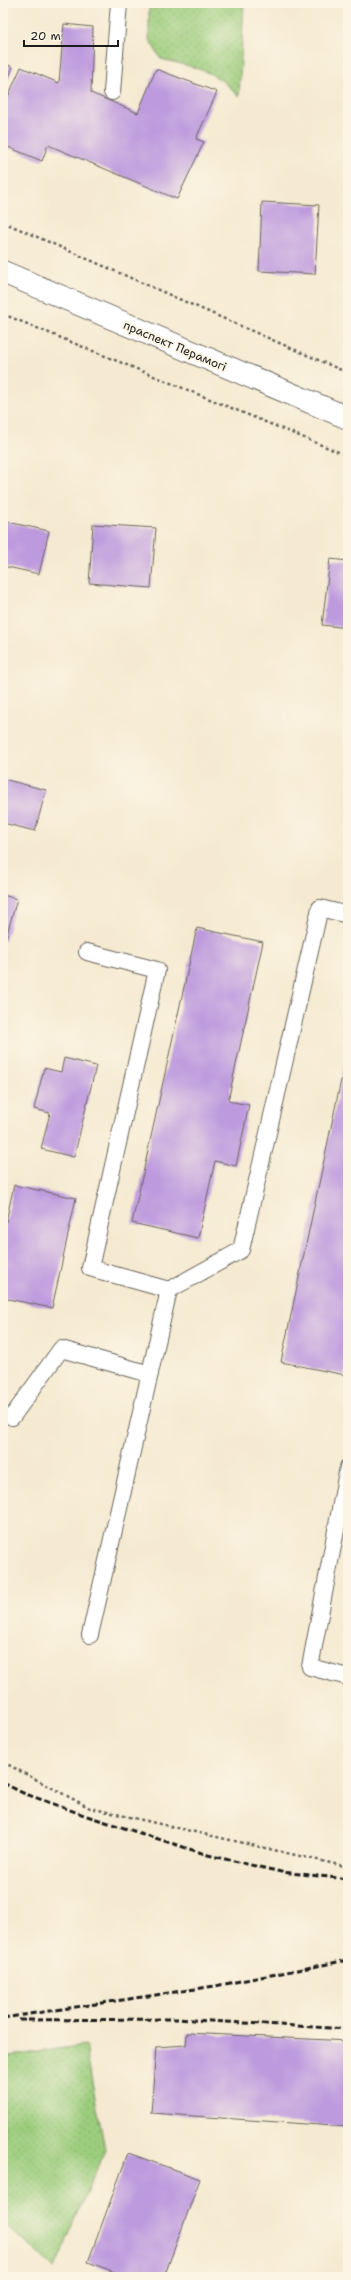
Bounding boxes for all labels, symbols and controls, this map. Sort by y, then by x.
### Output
scale bar [24,22,118,48]
text: 20 m [30,28,61,44]
street label: праспект Перамогі [121,317,229,375]

